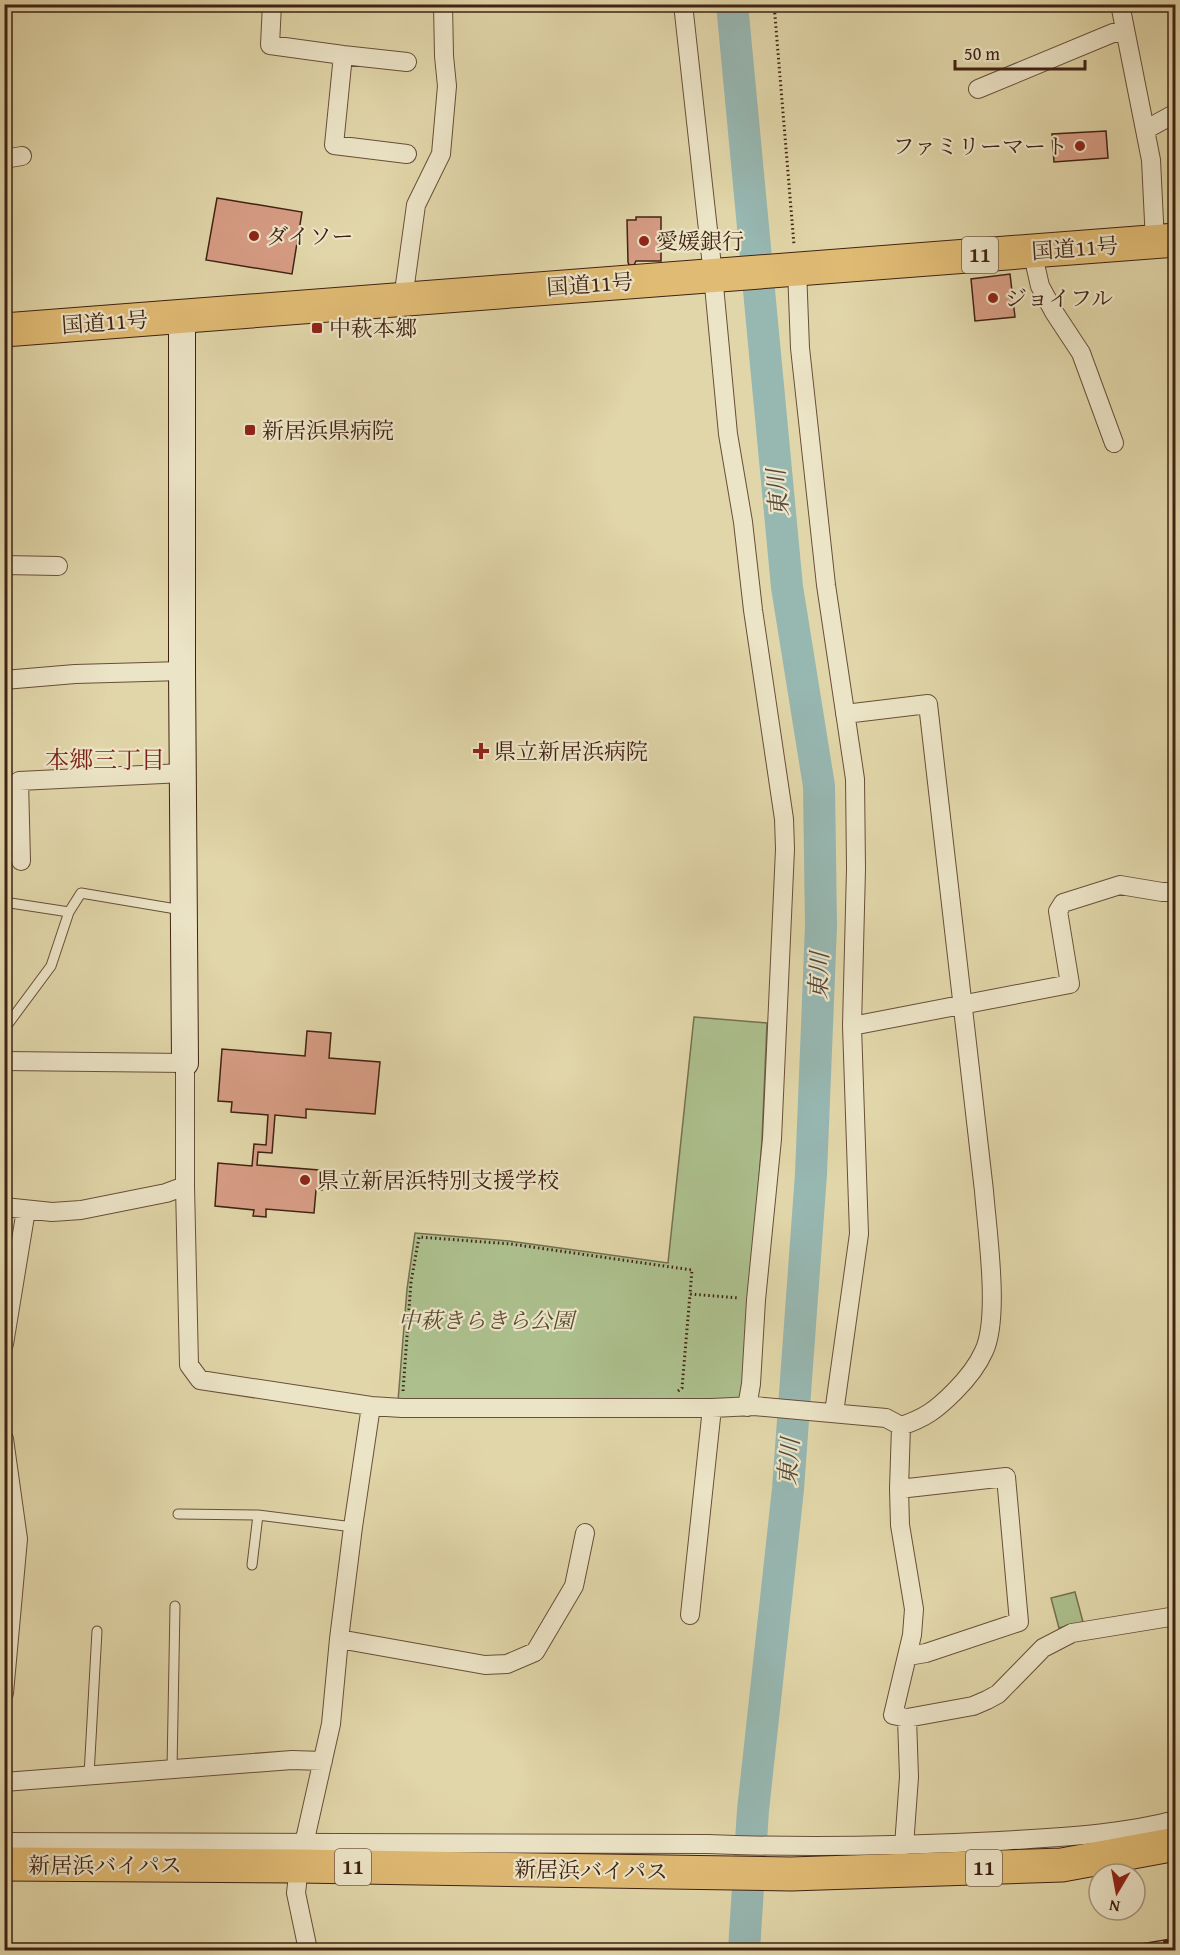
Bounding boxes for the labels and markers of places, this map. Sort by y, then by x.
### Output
place label: ファミリーマート [892,130,1068,162]
marker: ファミリーマート [1073,139,1087,153]
place label: ダイソー [266,220,354,252]
place label: 愛媛銀行 [656,225,744,257]
marker: ダイソー [247,229,261,243]
marker: 愛媛銀行 [637,234,651,248]
place label: ジョイフル [1005,282,1113,314]
marker: ジョイフル [986,291,1000,305]
place label: 中萩本郷 [329,312,417,344]
marker: 中萩本郷 [310,321,324,335]
place label: 新居浜県病院 [262,414,394,446]
marker: 新居浜県病院 [243,423,257,437]
place label: 県立新居浜病院 [494,735,648,767]
marker: 県立新居浜病院 [472,742,490,760]
place label: 県立新居浜特別支援学校 [317,1164,559,1196]
marker: 県立新居浜特別支援学校 [298,1173,312,1187]

